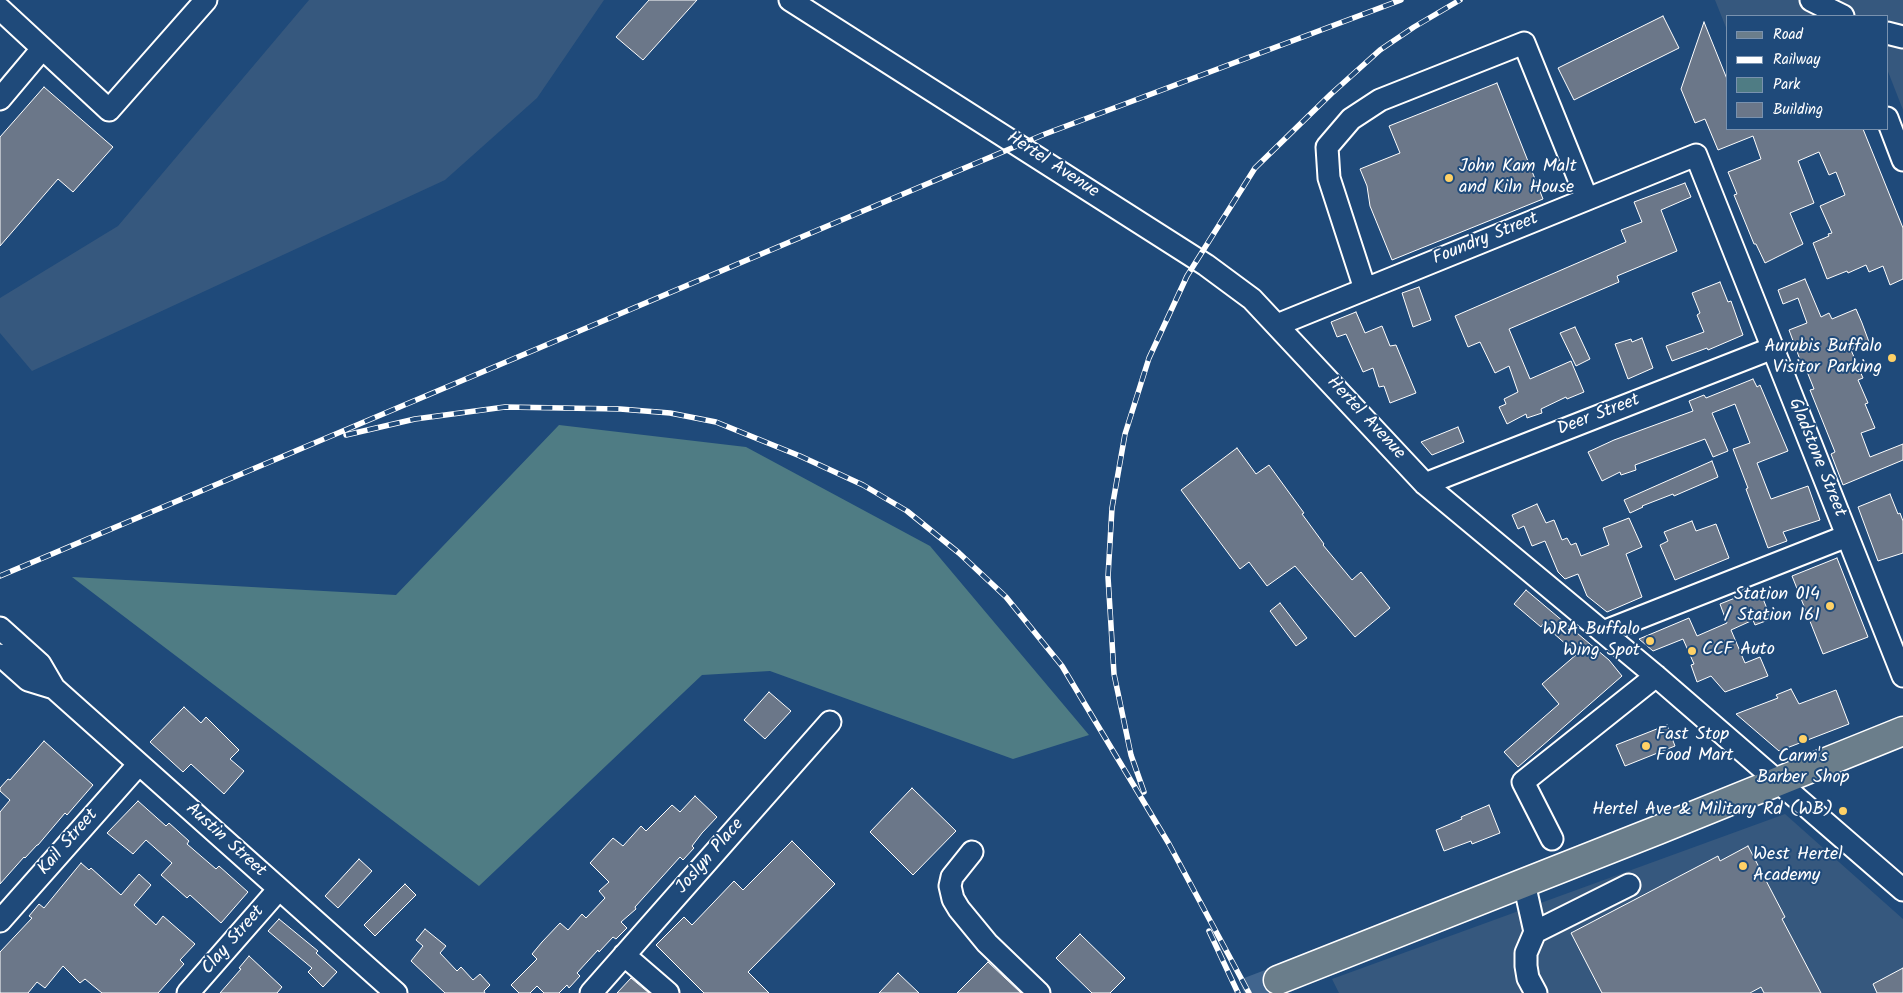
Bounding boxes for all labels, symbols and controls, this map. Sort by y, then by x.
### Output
legend [1726,15,1888,130]
text: Road [1773,23,1803,47]
text: Railway [1773,48,1820,72]
text: Park [1773,73,1800,97]
text: Building [1773,98,1823,122]
street label: Hertel Avenue [1002,128,1102,204]
place label: John Kam Malt and Kiln House [1459,157,1577,200]
marker: John Kam Malt and Kiln House [1443,172,1455,184]
street label: Foundry Street [1430,209,1542,271]
place label: Aurubis Buffalo Visitor Parking [1764,337,1882,379]
marker: Aurubis Buffalo Visitor Parking [1886,352,1898,364]
street label: Hertel Avenue [1321,373,1409,465]
street label: Deer Street [1555,390,1643,442]
street label: Gladstone Street [1782,395,1850,521]
place label: Station 014 / Station 161 [1724,585,1820,628]
marker: Station 014 / Station 161 [1824,600,1836,612]
place label: WRA Buffalo Wing Spot [1543,620,1640,662]
marker: WRA Buffalo Wing Spot [1644,635,1656,647]
place label: CCF Auto [1702,640,1775,662]
marker: CCF Auto [1686,645,1698,657]
place label: Fast Stop Food Mart [1656,725,1733,768]
marker: Carm's Barber Shop [1797,733,1809,745]
marker: Fast Stop Food Mart [1640,740,1652,752]
place label: Carm's Barber Shop [1757,747,1849,790]
street label: Austin Street [180,799,270,883]
place label: Hertel Ave & Military Rd (WB) [1592,800,1833,822]
street label: Kail Street [34,805,104,881]
marker: Hertel Ave & Military Rd (WB) [1837,805,1849,817]
street label: Joslyn Place [672,815,750,899]
place label: West Hertel Academy [1753,845,1843,888]
marker: West Hertel Academy [1737,860,1749,872]
street label: Clay Street [198,902,270,980]

